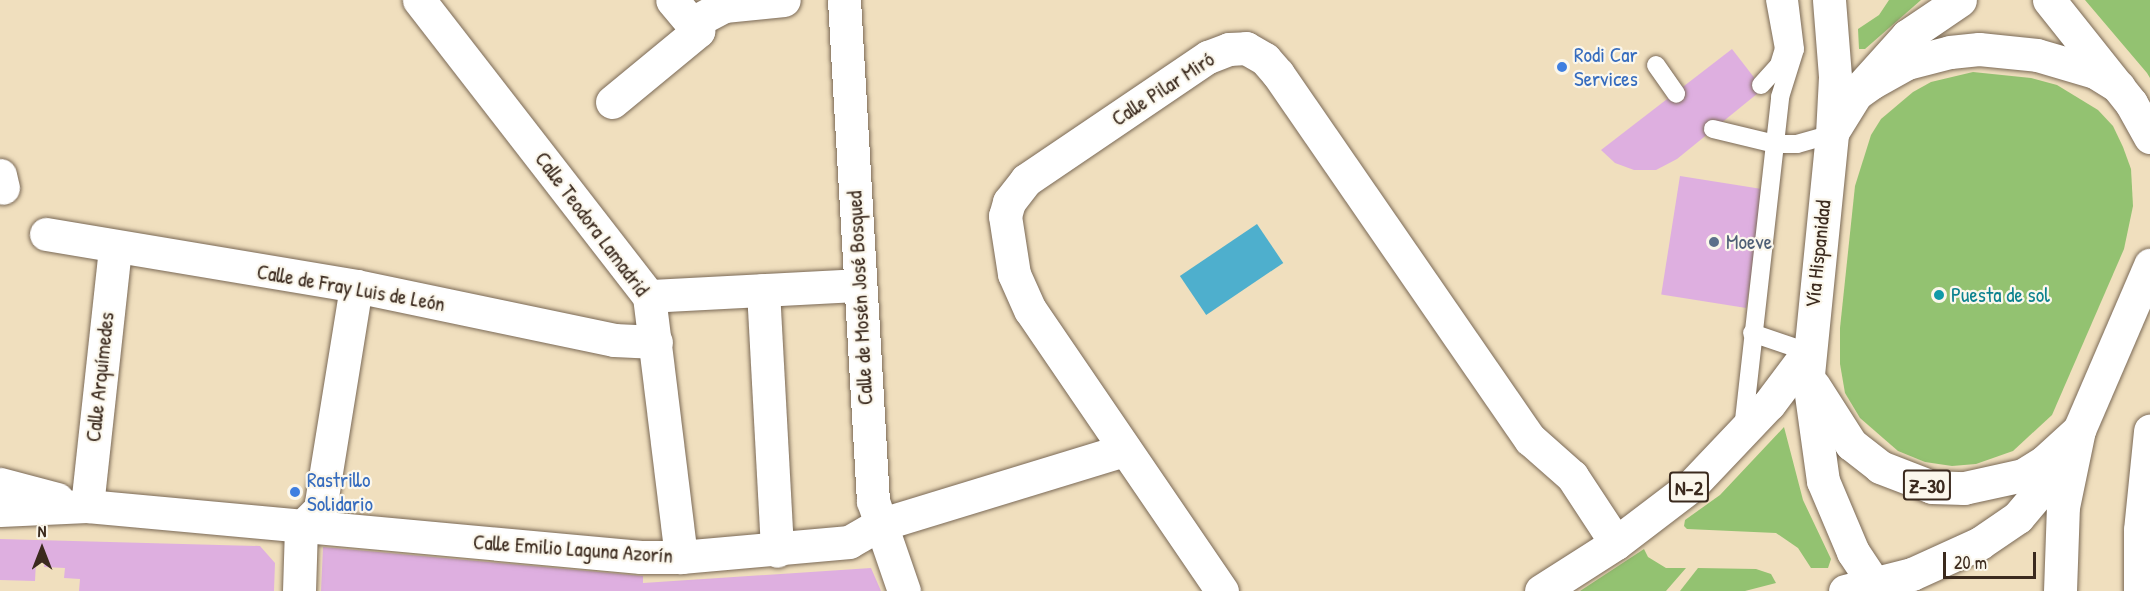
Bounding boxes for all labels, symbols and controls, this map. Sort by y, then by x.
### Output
place label: Rodi Car Services [1574,42,1638,92]
street label: Calle Pilar Miró [1107,46,1219,132]
marker: Rodi Car Services [1555,60,1569,74]
street label: Calle Teodora Lamadrid [530,147,654,301]
street label: Calle de Mosén José Bosqued [842,190,878,406]
street label: Vía Hispanidad [1800,199,1836,309]
place label: Moeve [1726,229,1772,255]
marker: Moeve [1707,235,1721,249]
street label: Calle de Fray Luis de León [255,259,447,317]
place label: Puesta de sol [1951,282,2050,308]
marker: Puesta de sol [1932,288,1946,302]
street label: Calle Arquímedes [81,311,119,443]
place label: Rastrillo Solidario [307,467,373,517]
road number: Z-30 [1902,468,1952,502]
road number: N-2 [1668,470,1710,504]
marker: Rastrillo Solidario [288,485,302,499]
north arrow [12,519,72,579]
text: N [38,520,46,542]
street label: Calle Emilio Laguna Azorín [472,529,674,569]
scale bar [1946,540,2039,578]
text: 20 m [1954,550,1987,575]

